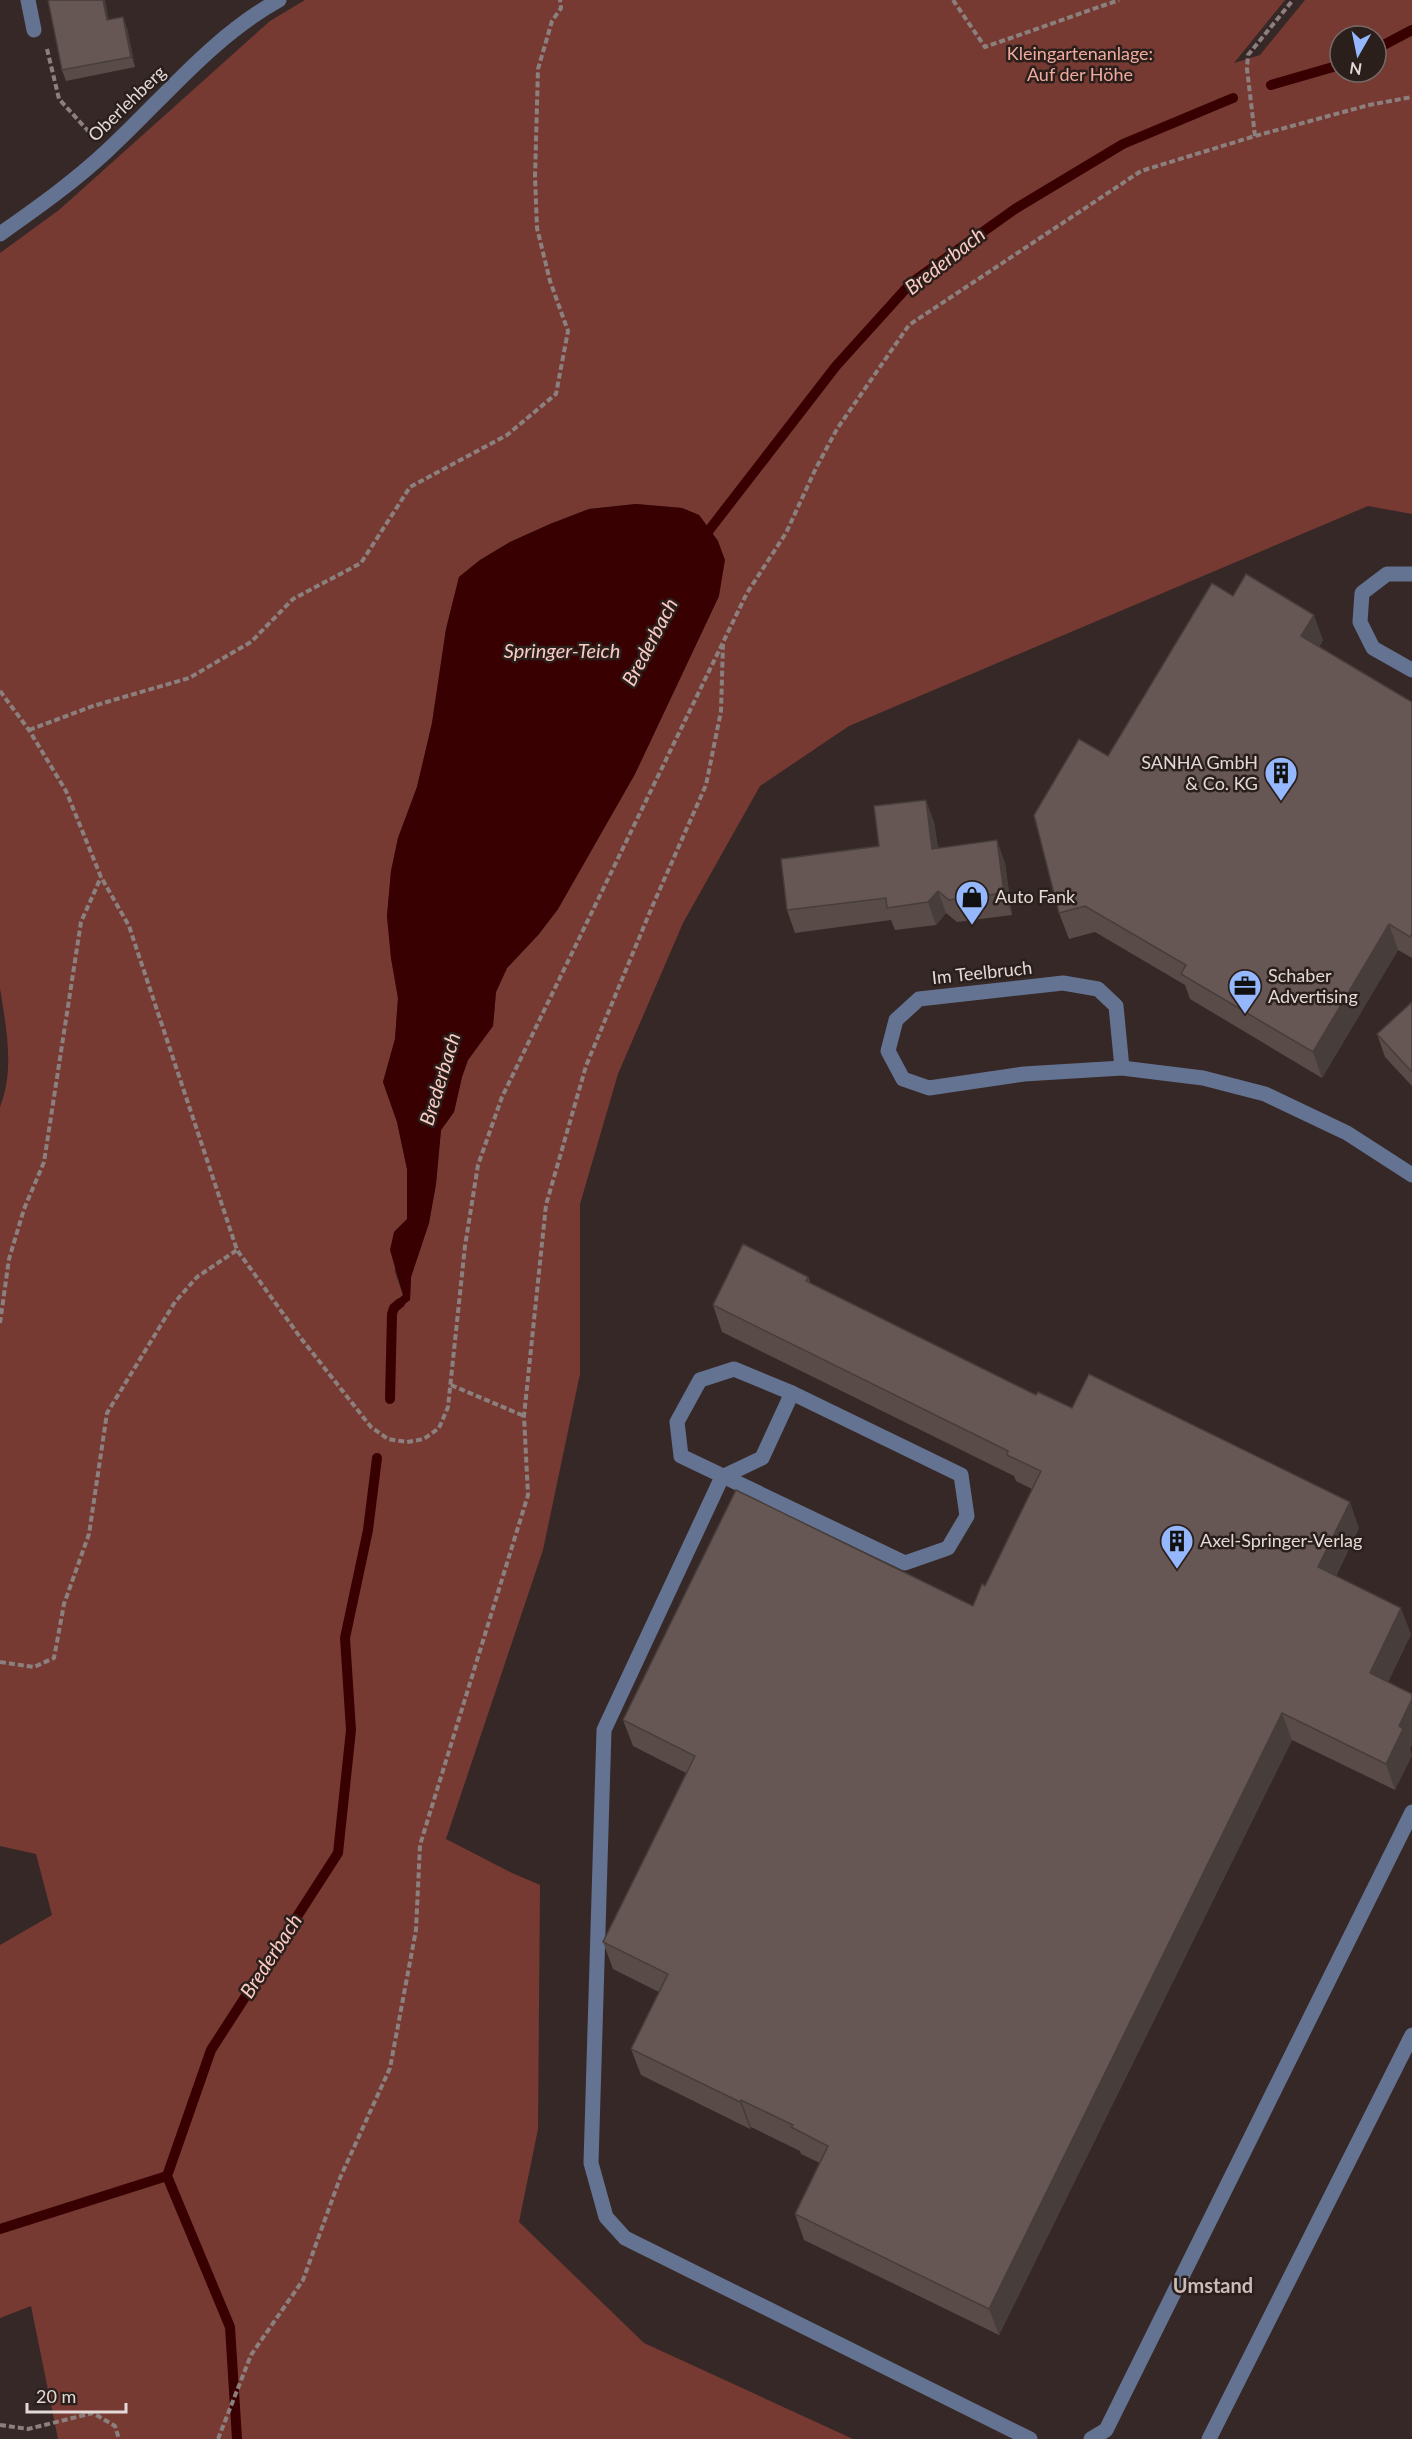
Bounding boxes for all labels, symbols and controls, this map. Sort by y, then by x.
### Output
north arrow [1328,24,1388,84]
park label: Kleingartenanlage: Auf der Höhe [1007,42,1153,85]
text: N [1348,59,1363,80]
street label: Oberlehberg [83,61,170,146]
water label: Brederbach [899,221,989,299]
water label: Brederbach [616,594,682,689]
water label: Springer-Teich [504,638,620,662]
place label: SANHA GmbH & Co. KG [1141,751,1258,794]
building icon: SANHA GmbH & Co. KG [1263,755,1299,802]
shop icon: Auto Fank [954,879,990,926]
place label: Auto Fank [995,885,1076,907]
street label: Im Teelbruch [931,956,1033,988]
place label: Schaber Advertising [1268,964,1358,1007]
office icon: Schaber Advertising [1227,968,1263,1015]
water label: Brederbach [414,1030,464,1128]
building icon: Axel-Springer-Verlag [1159,1523,1195,1570]
place label: Axel-Springer-Verlag [1200,1529,1362,1551]
water label: Brederbach [234,1909,306,2002]
district label: Umstand [1173,2273,1253,2297]
scale bar [27,2376,126,2414]
text: 20 m [36,2385,76,2407]

